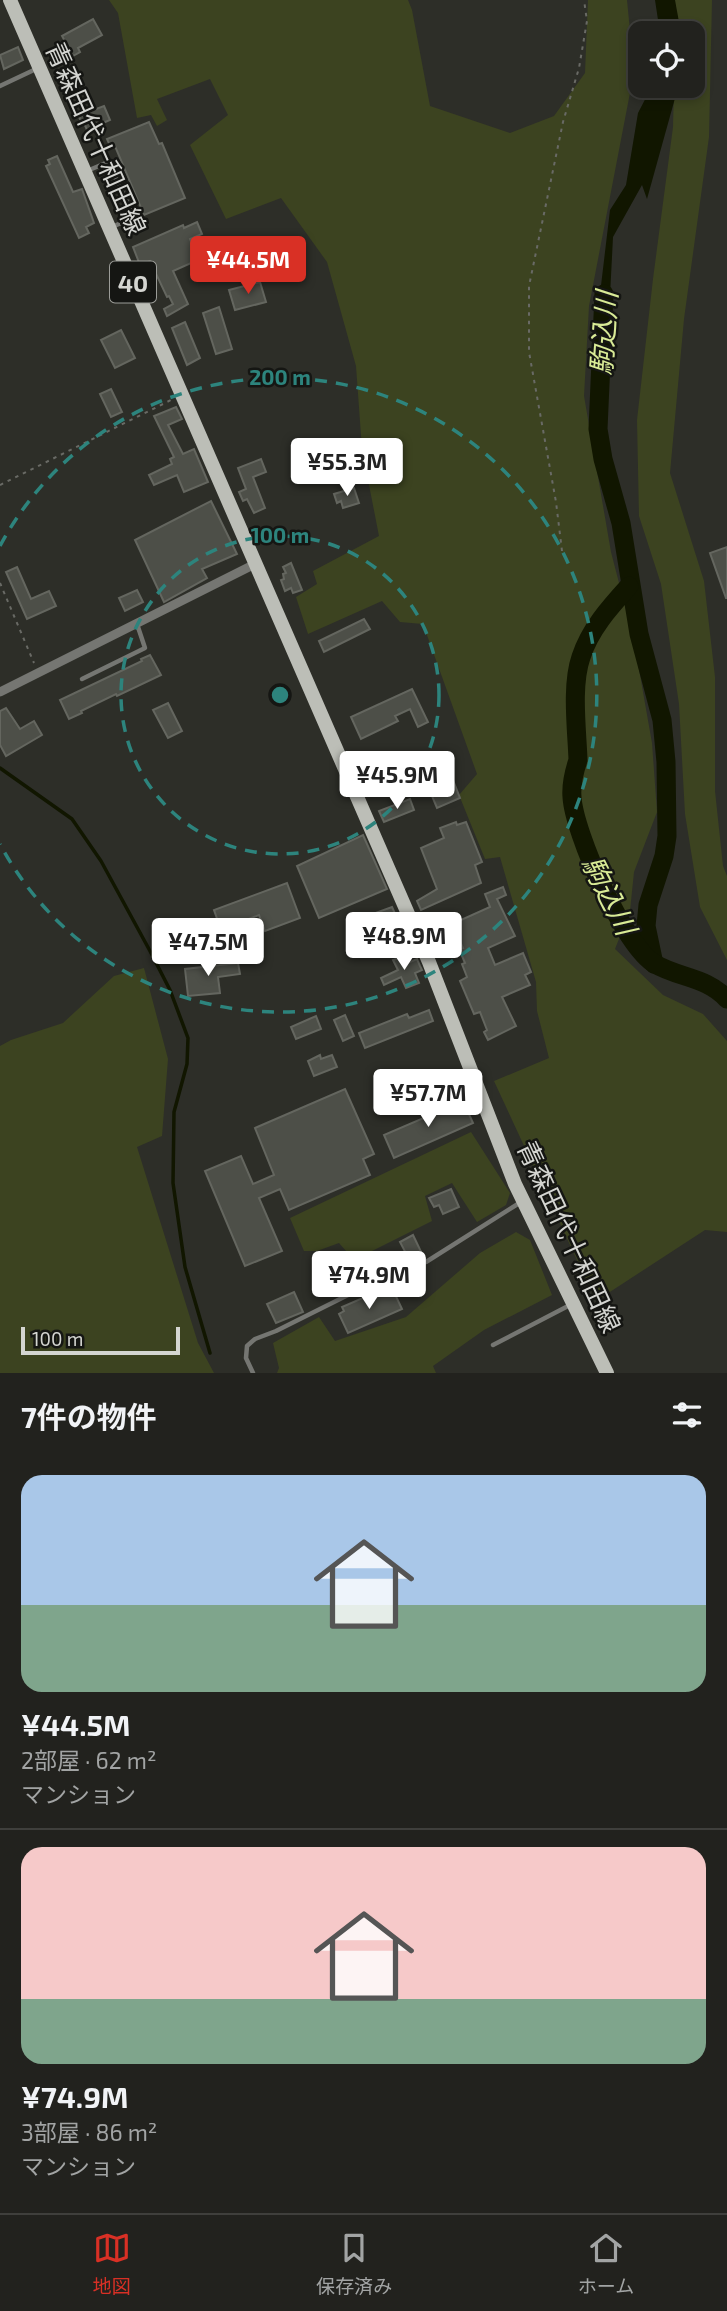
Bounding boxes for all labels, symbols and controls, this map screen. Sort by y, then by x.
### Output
map controls [628,21,705,98]
button: locate [628,21,705,98]
street label: 青森田代十和田線 [41,37,153,239]
pin: ¥44.5M [191,236,305,296]
text: ¥44.5M [206,245,290,273]
road number: 40 [110,262,156,302]
water label: 駒込川 [583,287,623,376]
text: 200 m [249,364,311,389]
pin: ¥55.3M [290,438,404,498]
text: ¥55.3M [307,447,387,475]
text: 100 m [251,522,309,547]
centre of rings [268,683,292,707]
pin: ¥45.9M [340,752,454,811]
text: ¥45.9M [356,760,438,788]
water label: 駒込川 [576,850,646,943]
pin: ¥48.9M [347,912,461,972]
pin: ¥47.5M [151,918,265,978]
text: ¥48.9M [362,921,446,949]
text: ¥47.5M [168,927,248,955]
pin: ¥57.7M [371,1070,485,1129]
text: ¥57.7M [389,1078,467,1106]
street label: 青森田代十和田線 [512,1135,628,1337]
pin: ¥74.9M [312,1252,426,1311]
text: ¥74.9M [328,1260,410,1288]
scale bar [21,1324,180,1356]
text: 100 m [32,1327,83,1350]
icon: filters [668,1396,706,1434]
text: 7件の物件 [21,1398,157,1434]
icon: home [301,1521,427,1647]
text: ¥44.5M [21,1706,130,1742]
text: 2部屋 · 62 m² [21,1746,157,1774]
text: マンション [21,1780,136,1808]
icon: home [301,1893,427,2019]
text: ¥74.9M [21,2078,128,2114]
text: 3部屋 · 86 m² [21,2118,157,2146]
text: マンション [21,2152,136,2180]
tab: 地図 [93,2229,131,2298]
tab: 保存済み [316,2229,392,2298]
tab: ホーム [578,2229,634,2298]

